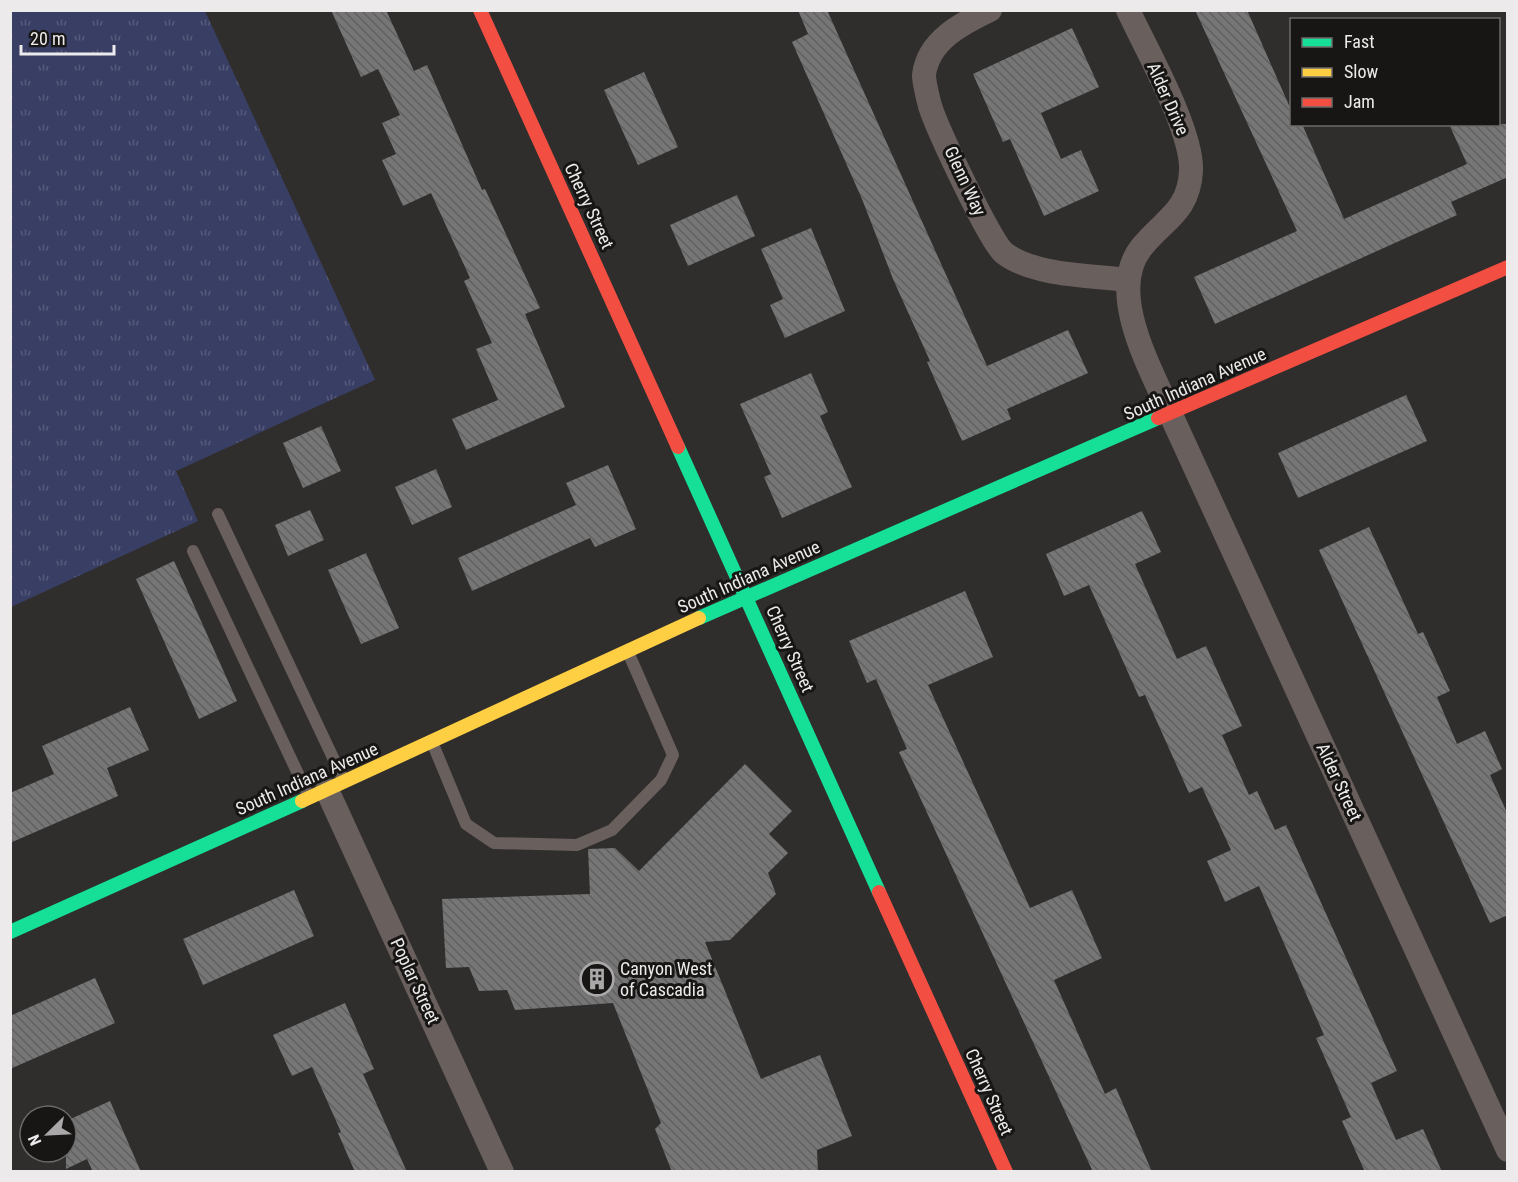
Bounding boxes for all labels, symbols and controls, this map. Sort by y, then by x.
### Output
scale bar [21,18,114,56]
legend [1290,18,1500,126]
text: 20 m [30,28,65,49]
text: Fast [1344,31,1375,52]
street label: Alder Drive [1143,59,1194,138]
text: Slow [1344,61,1379,82]
text: Jam [1344,91,1375,112]
street label: Glenn Way [940,143,991,219]
street label: Cherry Street [560,160,618,252]
street label: South Indiana Avenue [1120,343,1269,424]
street label: South Indiana Avenue [674,536,823,617]
street label: Cherry Street [762,602,819,695]
street label: South Indiana Avenue [232,738,381,819]
street label: Alder Street [1312,739,1367,824]
street label: Poplar Street [386,935,444,1027]
place label: Canyon West of Cascadia [620,958,712,1000]
building icon: Canyon West of Cascadia [579,961,615,997]
street label: Cherry Street [961,1045,1018,1138]
north arrow [18,1104,78,1164]
text: N [24,1132,45,1148]

